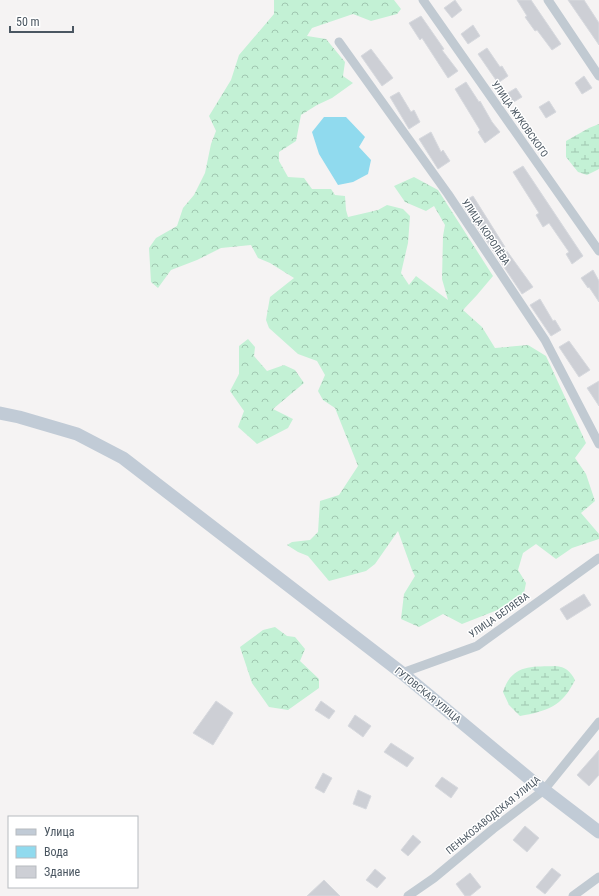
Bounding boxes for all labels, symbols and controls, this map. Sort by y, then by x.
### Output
scale bar [10,8,73,34]
text: 50 m [16,15,40,29]
street label: УЛИЦА ЖУКОВСКОГО [490,79,550,159]
street label: УЛИЦА КОРОЛЁВА [460,196,513,267]
street label: УЛИЦА БЕЛЯЕВА [467,590,531,640]
street label: ГУТОВСКАЯ УЛИЦА [393,665,463,725]
street label: ПЕНЬКОЗАВОДСКАЯ УЛИЦА [444,773,542,856]
legend [8,816,138,888]
text: Улица [44,825,75,839]
text: Вода [44,845,69,859]
text: Здание [44,865,81,879]

